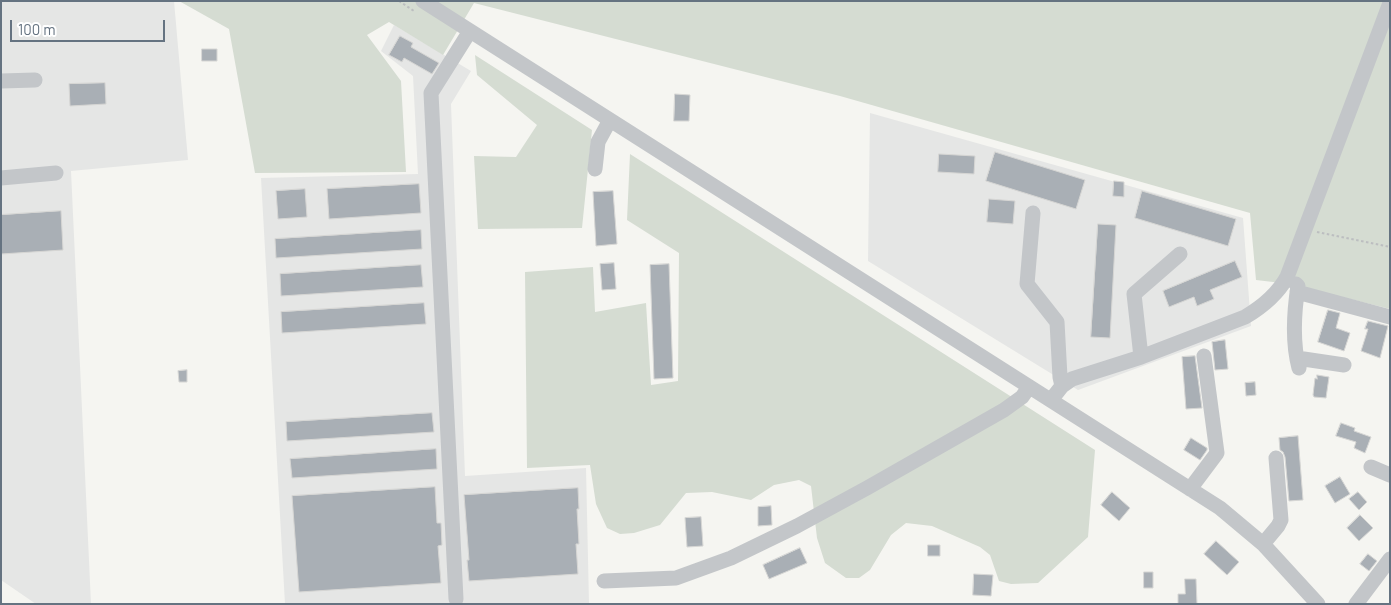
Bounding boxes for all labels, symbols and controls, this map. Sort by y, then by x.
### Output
scale bar [12,10,168,42]
text: 100 m [18,20,56,38]

